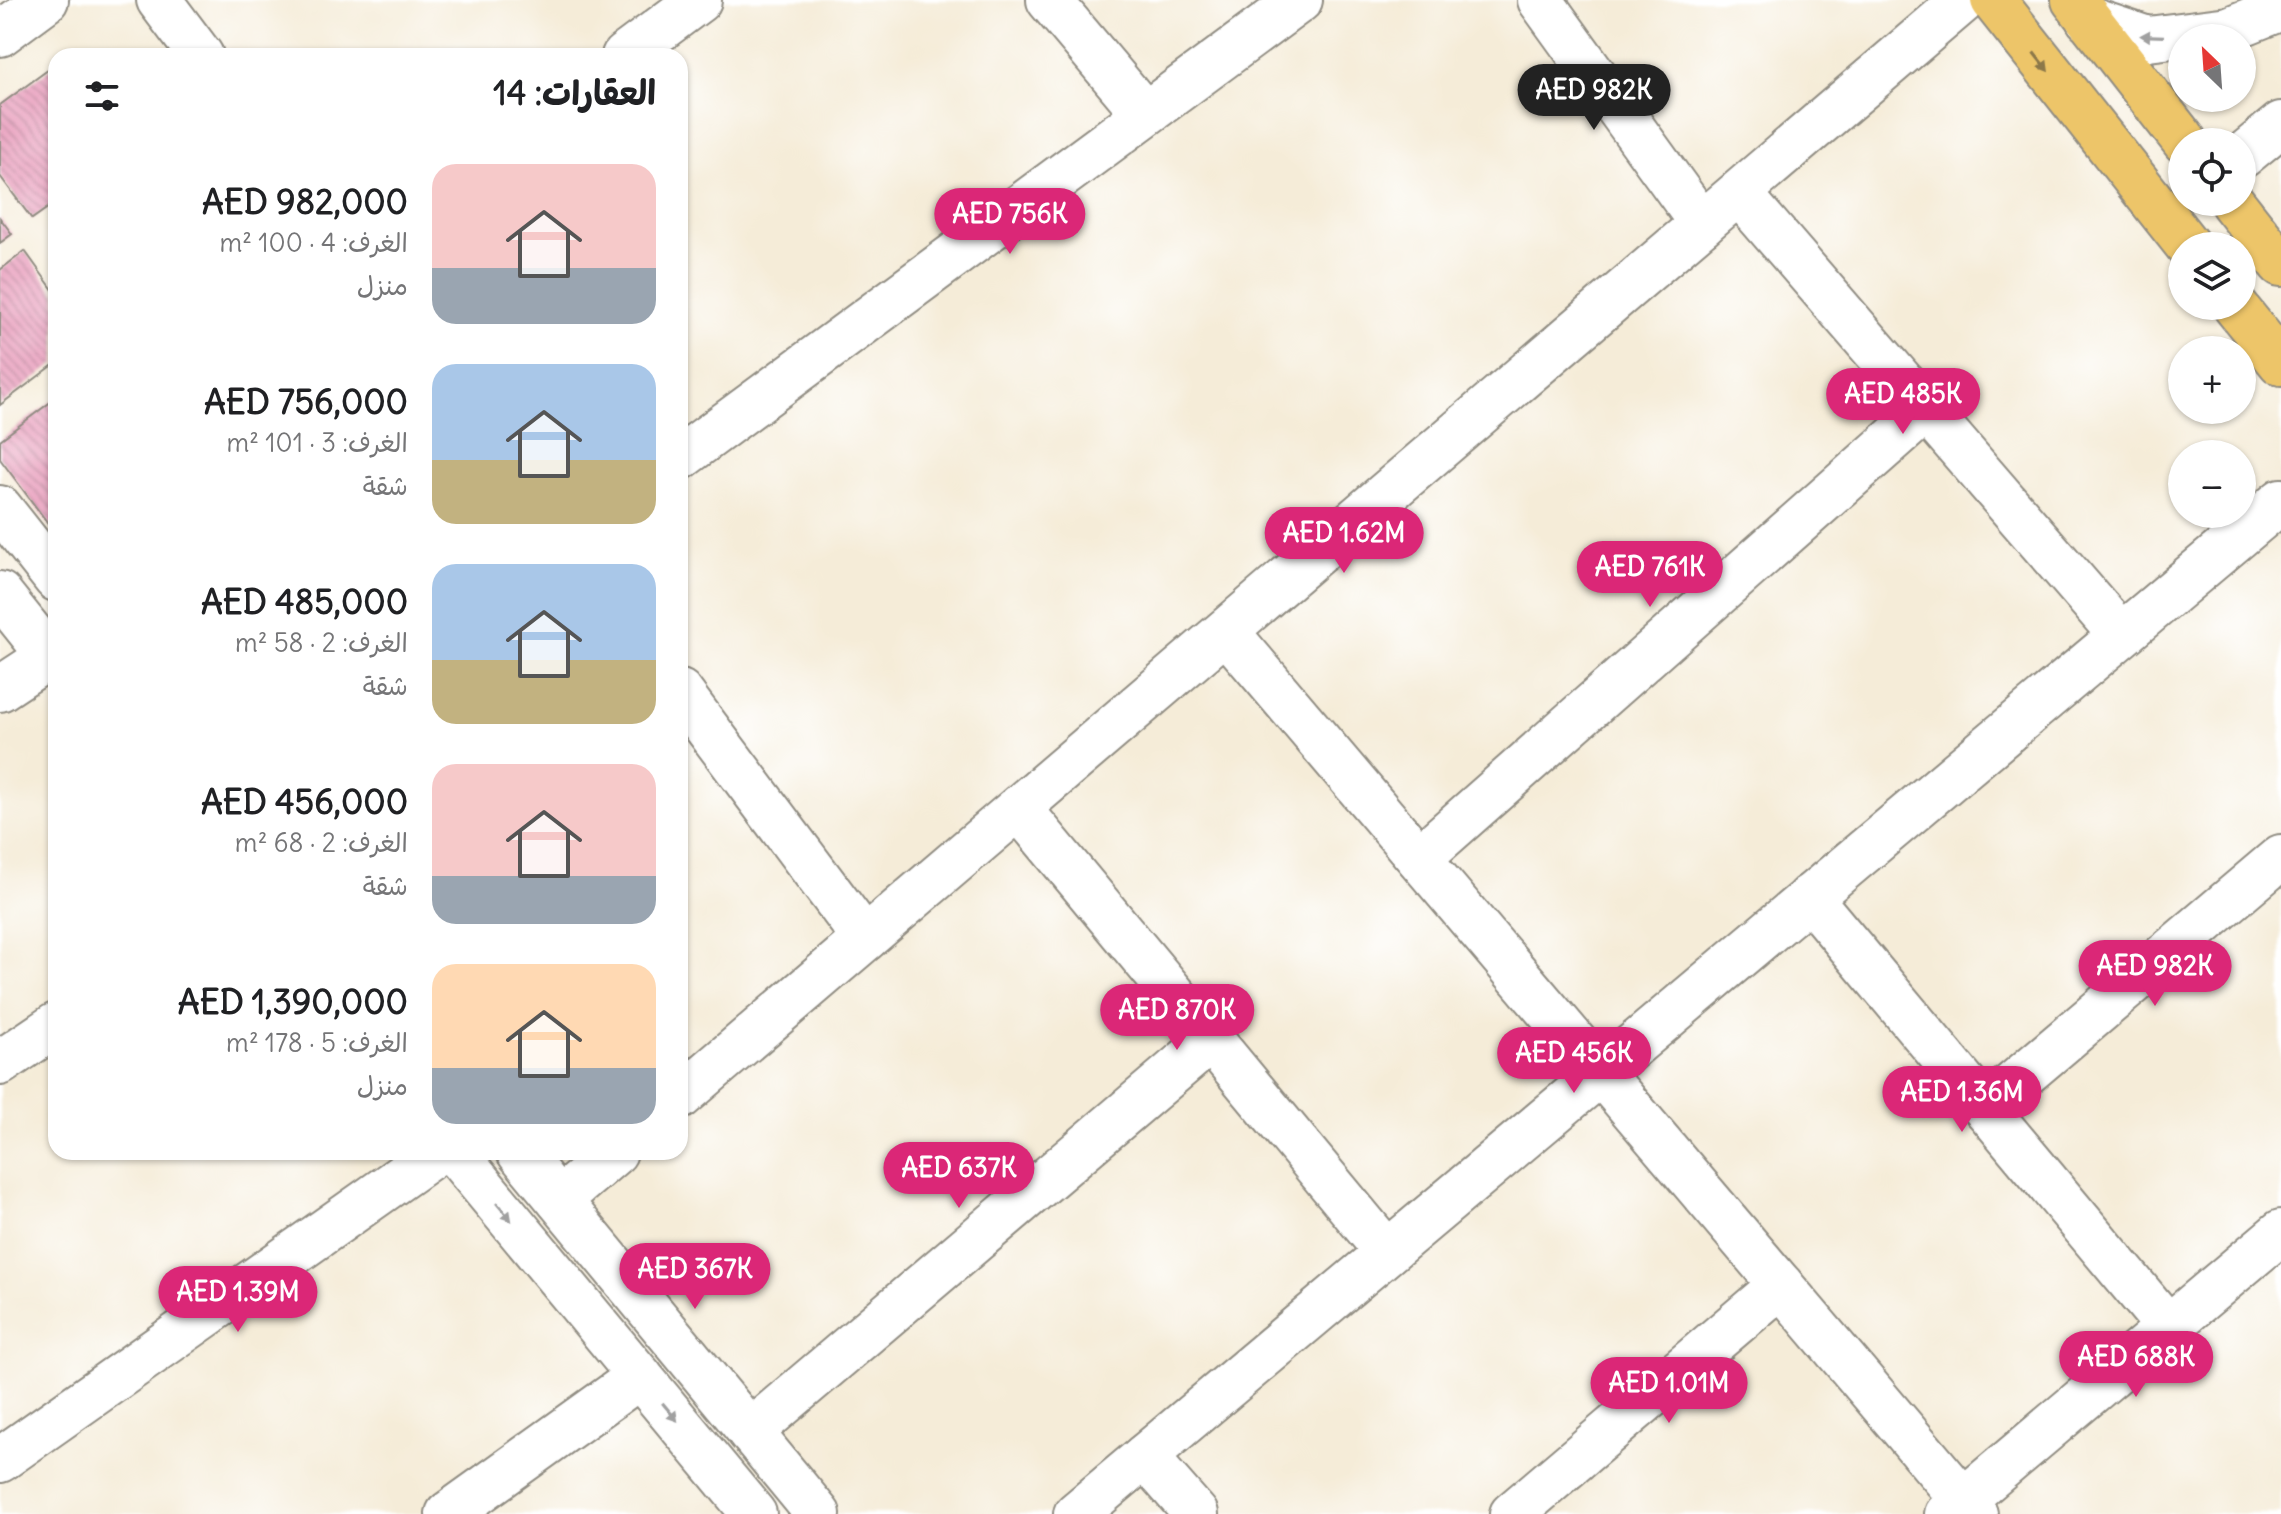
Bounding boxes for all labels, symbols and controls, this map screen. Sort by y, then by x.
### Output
north arrow [2168,24,2256,112]
map controls [2168,24,2256,528]
one-way arrow [2138,29,2164,42]
one-way arrow [2032,52,2049,72]
pin: AED 982K [1511,64,1677,132]
text: العقارات: 14 [493,71,656,114]
text: AED 982K [1536,73,1652,106]
icon: filters [80,74,124,118]
button: locate [2168,128,2256,216]
text: AED 982,000 [202,180,408,223]
pin: AED 756K [927,188,1093,256]
icon: home [496,196,592,292]
text: AED 756K [952,197,1068,230]
text: الغرف: 4 · 100 m² [220,226,408,259]
button: layers [2168,232,2256,320]
text: منزل [357,269,408,302]
button: + [2168,336,2256,424]
pin: AED 485K [1820,368,1986,436]
text: AED 485K [1844,377,1962,410]
text: AED 756,000 [204,380,408,423]
icon: home [496,396,592,492]
text: الغرف: 3 · 101 m² [227,426,408,459]
button: − [2168,440,2256,528]
text: شقة [363,469,408,502]
pin: AED 1.62M [1252,507,1436,575]
text: AED 1.62M [1283,516,1405,549]
pin: AED 761K [1567,541,1733,609]
text: AED 761K [1595,550,1705,583]
text: AED 485,000 [201,580,408,623]
icon: home [496,596,592,692]
text: الغرف: 2 · 58 m² [235,626,408,659]
text: شقة [363,669,408,702]
text: AED 456,000 [201,780,408,823]
icon: home [496,796,592,892]
text: الغرف: 2 · 68 m² [235,826,408,859]
text: شقة [363,869,408,902]
pin: AED 982K [2072,940,2238,1008]
text: AED 982K [2097,949,2213,982]
text: AED 1,390,000 [178,980,408,1023]
pin: AED 870K [1094,984,1260,1052]
text: AED 870K [1118,993,1236,1026]
icon: home [496,996,592,1092]
text: الغرف: 5 · 178 m² [226,1026,408,1059]
pin: AED 456K [1491,1027,1657,1095]
text: AED 456K [1515,1036,1633,1069]
pin: AED 1.36M [1870,1066,2054,1134]
text: منزل [357,1069,408,1102]
text: AED 1.36M [1900,1075,2024,1108]
pin: AED 637K [876,1142,1042,1210]
text: AED 637K [901,1151,1017,1184]
one-way arrow [495,1202,512,1222]
pin: AED 367K [612,1243,778,1311]
text: AED 367K [637,1252,753,1285]
pin: AED 1.39M [146,1266,330,1334]
text: AED 1.39M [176,1275,300,1308]
pin: AED 688K [2053,1331,2219,1399]
text: AED 688K [2077,1340,2195,1373]
pin: AED 1.01M [1577,1357,1761,1425]
text: AED 1.01M [1609,1366,1729,1399]
one-way arrow [661,1402,678,1422]

